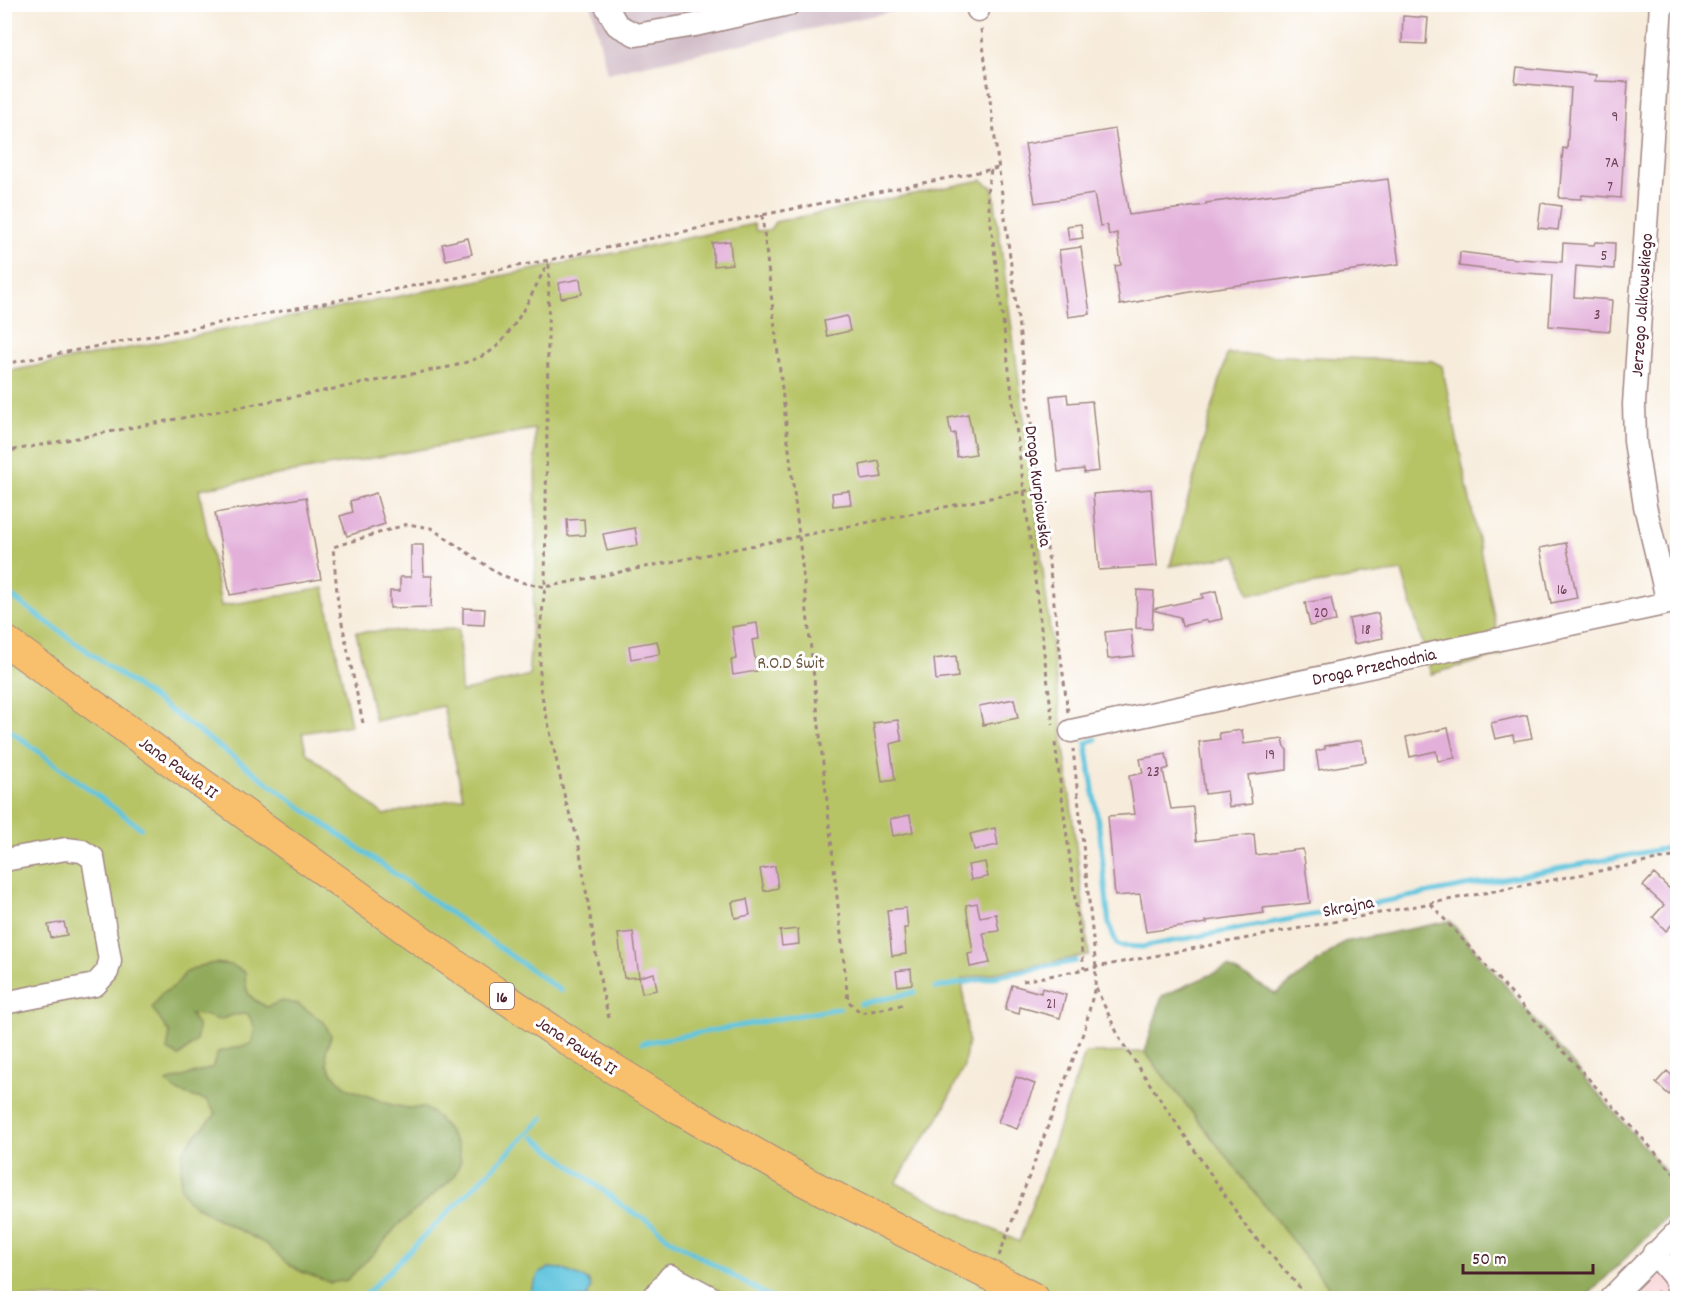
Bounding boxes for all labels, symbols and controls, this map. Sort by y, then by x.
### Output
house number: 9 [1612,107,1618,129]
house number: 7A [1605,153,1619,175]
house number: 7 [1607,177,1613,199]
street label: Jerzego Jalkowskiego [1626,232,1661,378]
house number: 5 [1601,246,1608,268]
house number: 3 [1594,305,1600,327]
street label: Droga Kurpiowska [1017,424,1056,549]
house number: 16 [1557,580,1567,602]
house number: 20 [1314,603,1328,625]
house number: 18 [1361,620,1371,642]
street label: Droga Przechodnia [1310,643,1439,694]
park label: R.O.D Świt [757,652,825,677]
street label: Jana Pawła II [133,732,223,807]
house number: 19 [1265,745,1275,767]
house number: 23 [1146,762,1160,784]
street label: Skrajna [1321,891,1377,926]
road number: 16 [490,983,514,1009]
house number: 21 [1046,994,1056,1016]
street label: Jana Pawła II [530,1011,622,1083]
scale bar [1463,1237,1594,1275]
text: 50 m [1472,1248,1507,1273]

